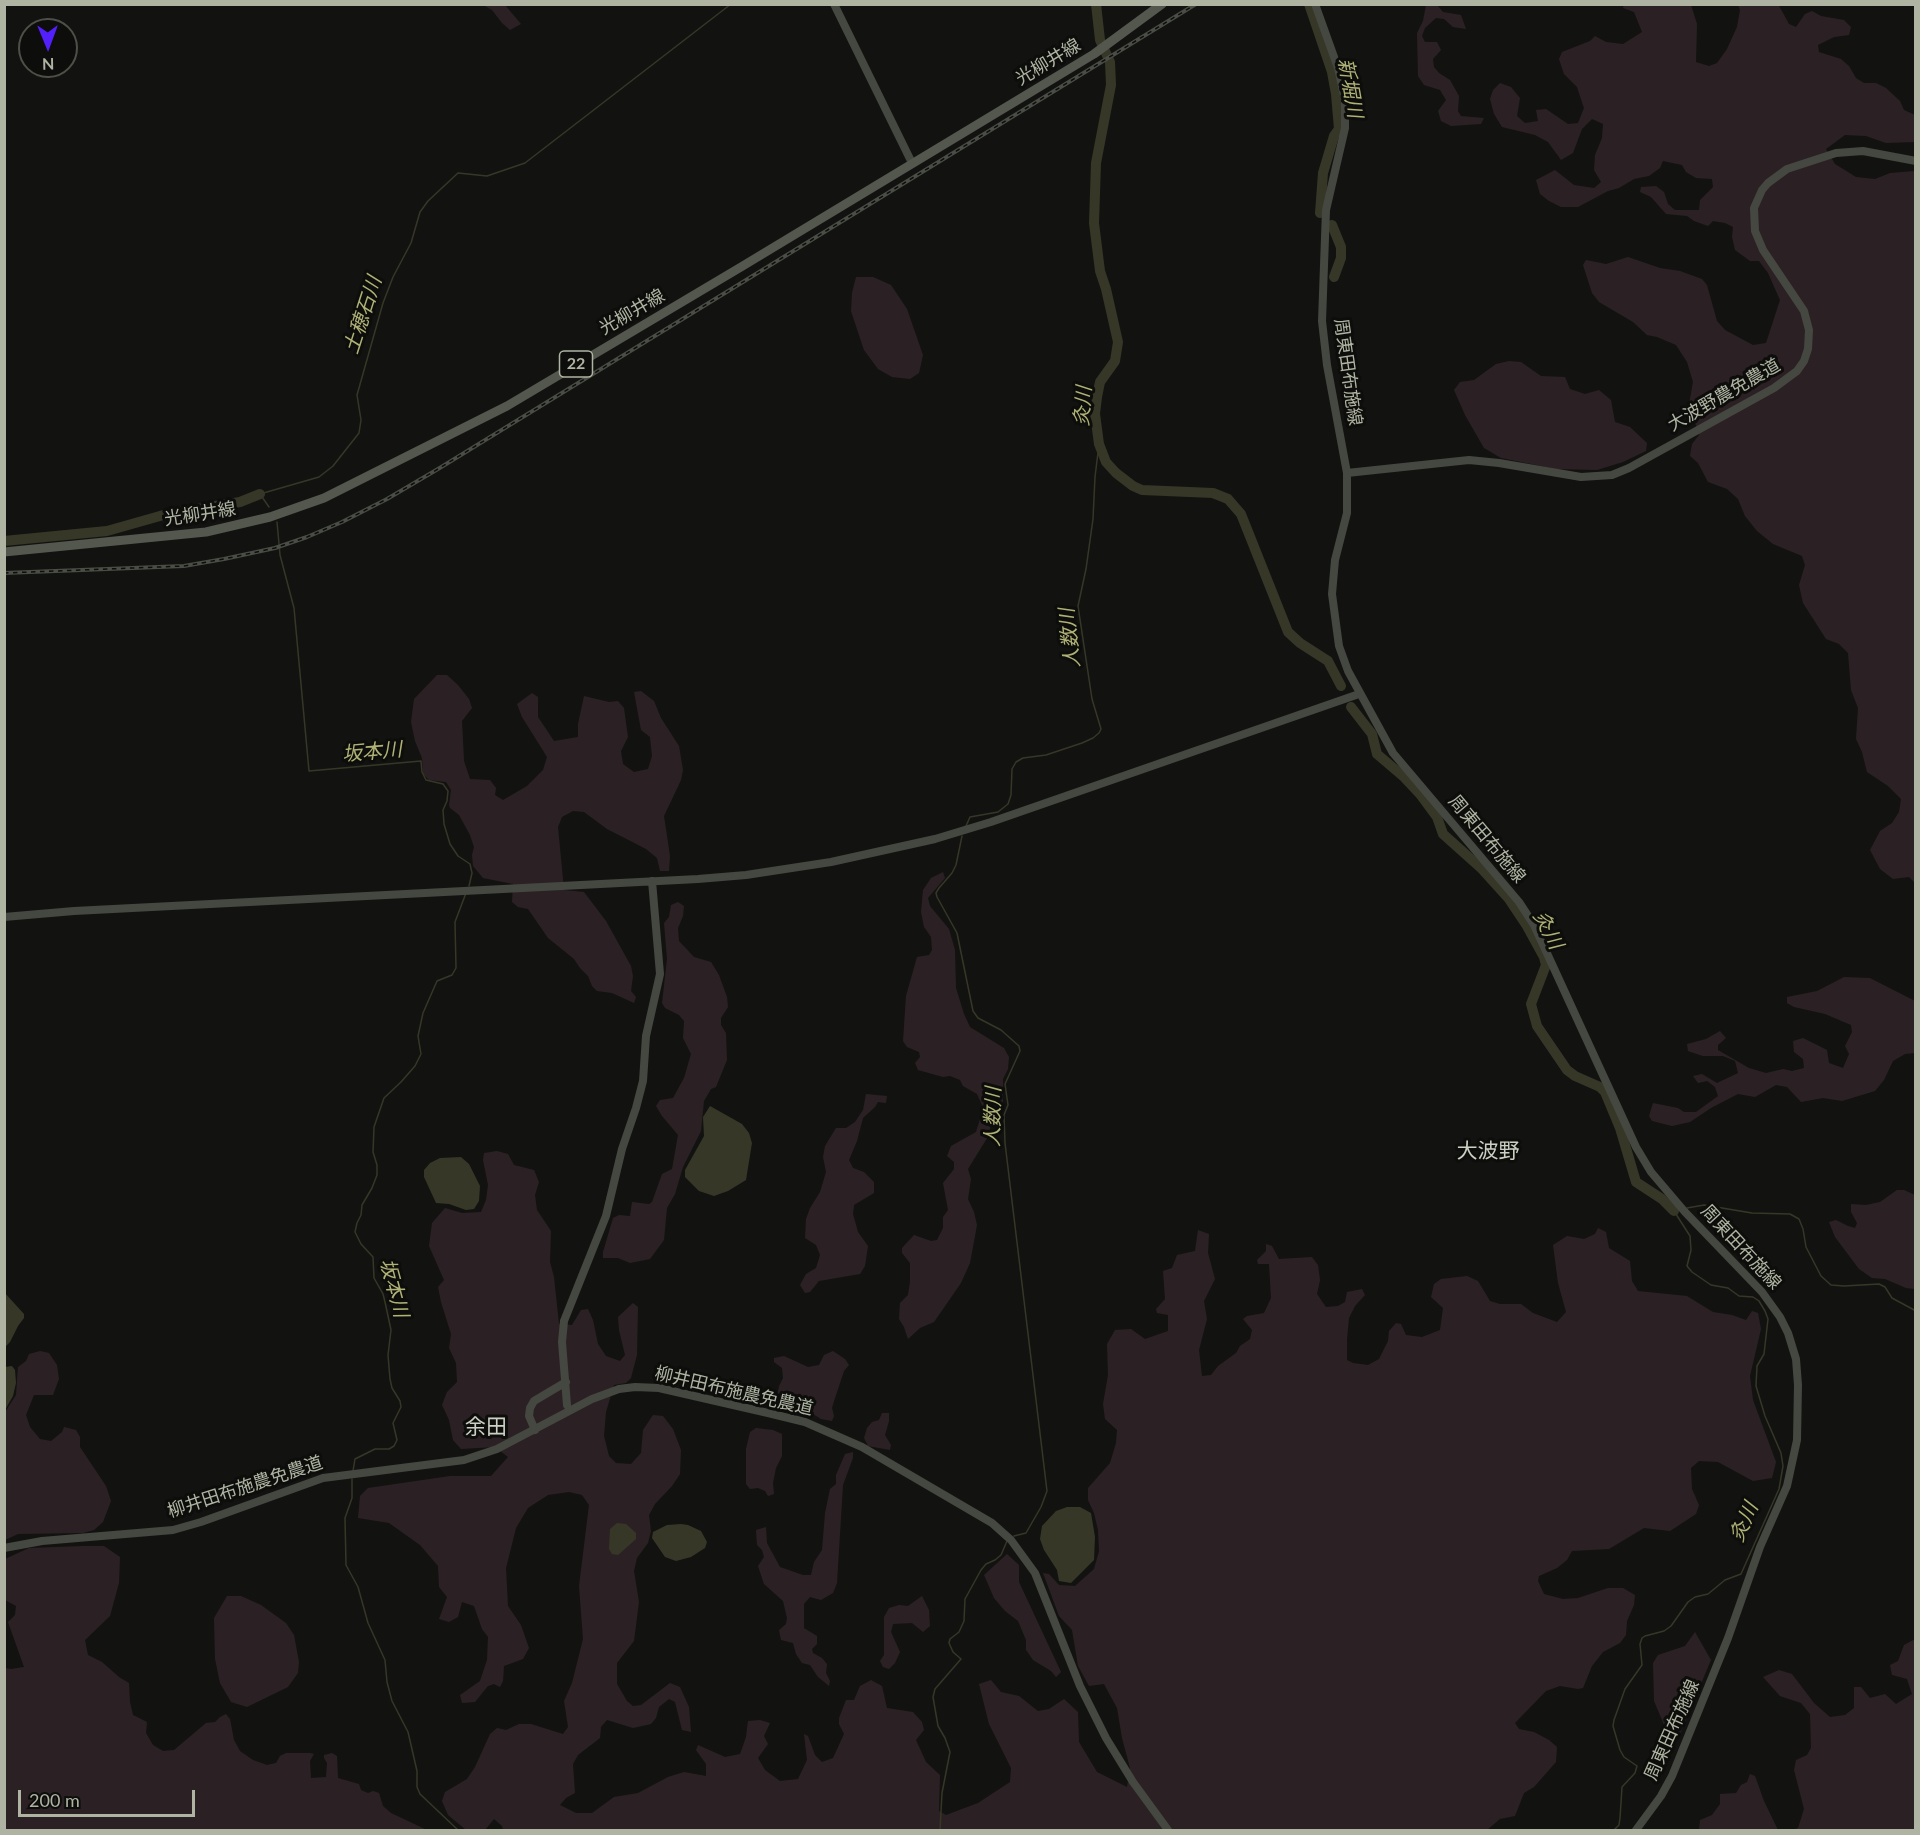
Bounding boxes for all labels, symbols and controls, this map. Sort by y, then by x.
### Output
north arrow [18,18,78,78]
street label: 光柳井線 [1012,34,1084,90]
text: N [42,55,55,74]
water label: 新堀川 [1333,56,1367,120]
water label: 土穂石川 [339,273,387,357]
street label: 光柳井線 [595,285,669,339]
street label: 周東田布施線 [1330,317,1366,427]
road number: 22 [560,351,592,377]
street label: 大波野農免農道 [1664,354,1784,436]
water label: 灸川 [1070,385,1096,427]
street label: 光柳井線 [163,498,237,530]
water label: 人数川 [1055,607,1085,669]
water label: 坂本川 [341,737,403,767]
street label: 周東田布施線 [1444,791,1530,887]
water label: 灸川 [1528,907,1568,953]
water label: 人数川 [980,1087,1006,1147]
district label: 大波野 [1457,1138,1519,1164]
street label: 周東田布施線 [1696,1200,1786,1294]
water label: 坂本川 [375,1256,413,1320]
street label: 柳井田布施農免農道 [653,1362,815,1420]
district label: 余田 [465,1414,507,1440]
street label: 柳井田布施農免農道 [165,1452,325,1522]
water label: 灸川 [1725,1499,1763,1545]
street label: 周東田布施線 [1640,1676,1704,1784]
scale bar [21,1778,198,1816]
text: 200 m [29,1789,80,1811]

